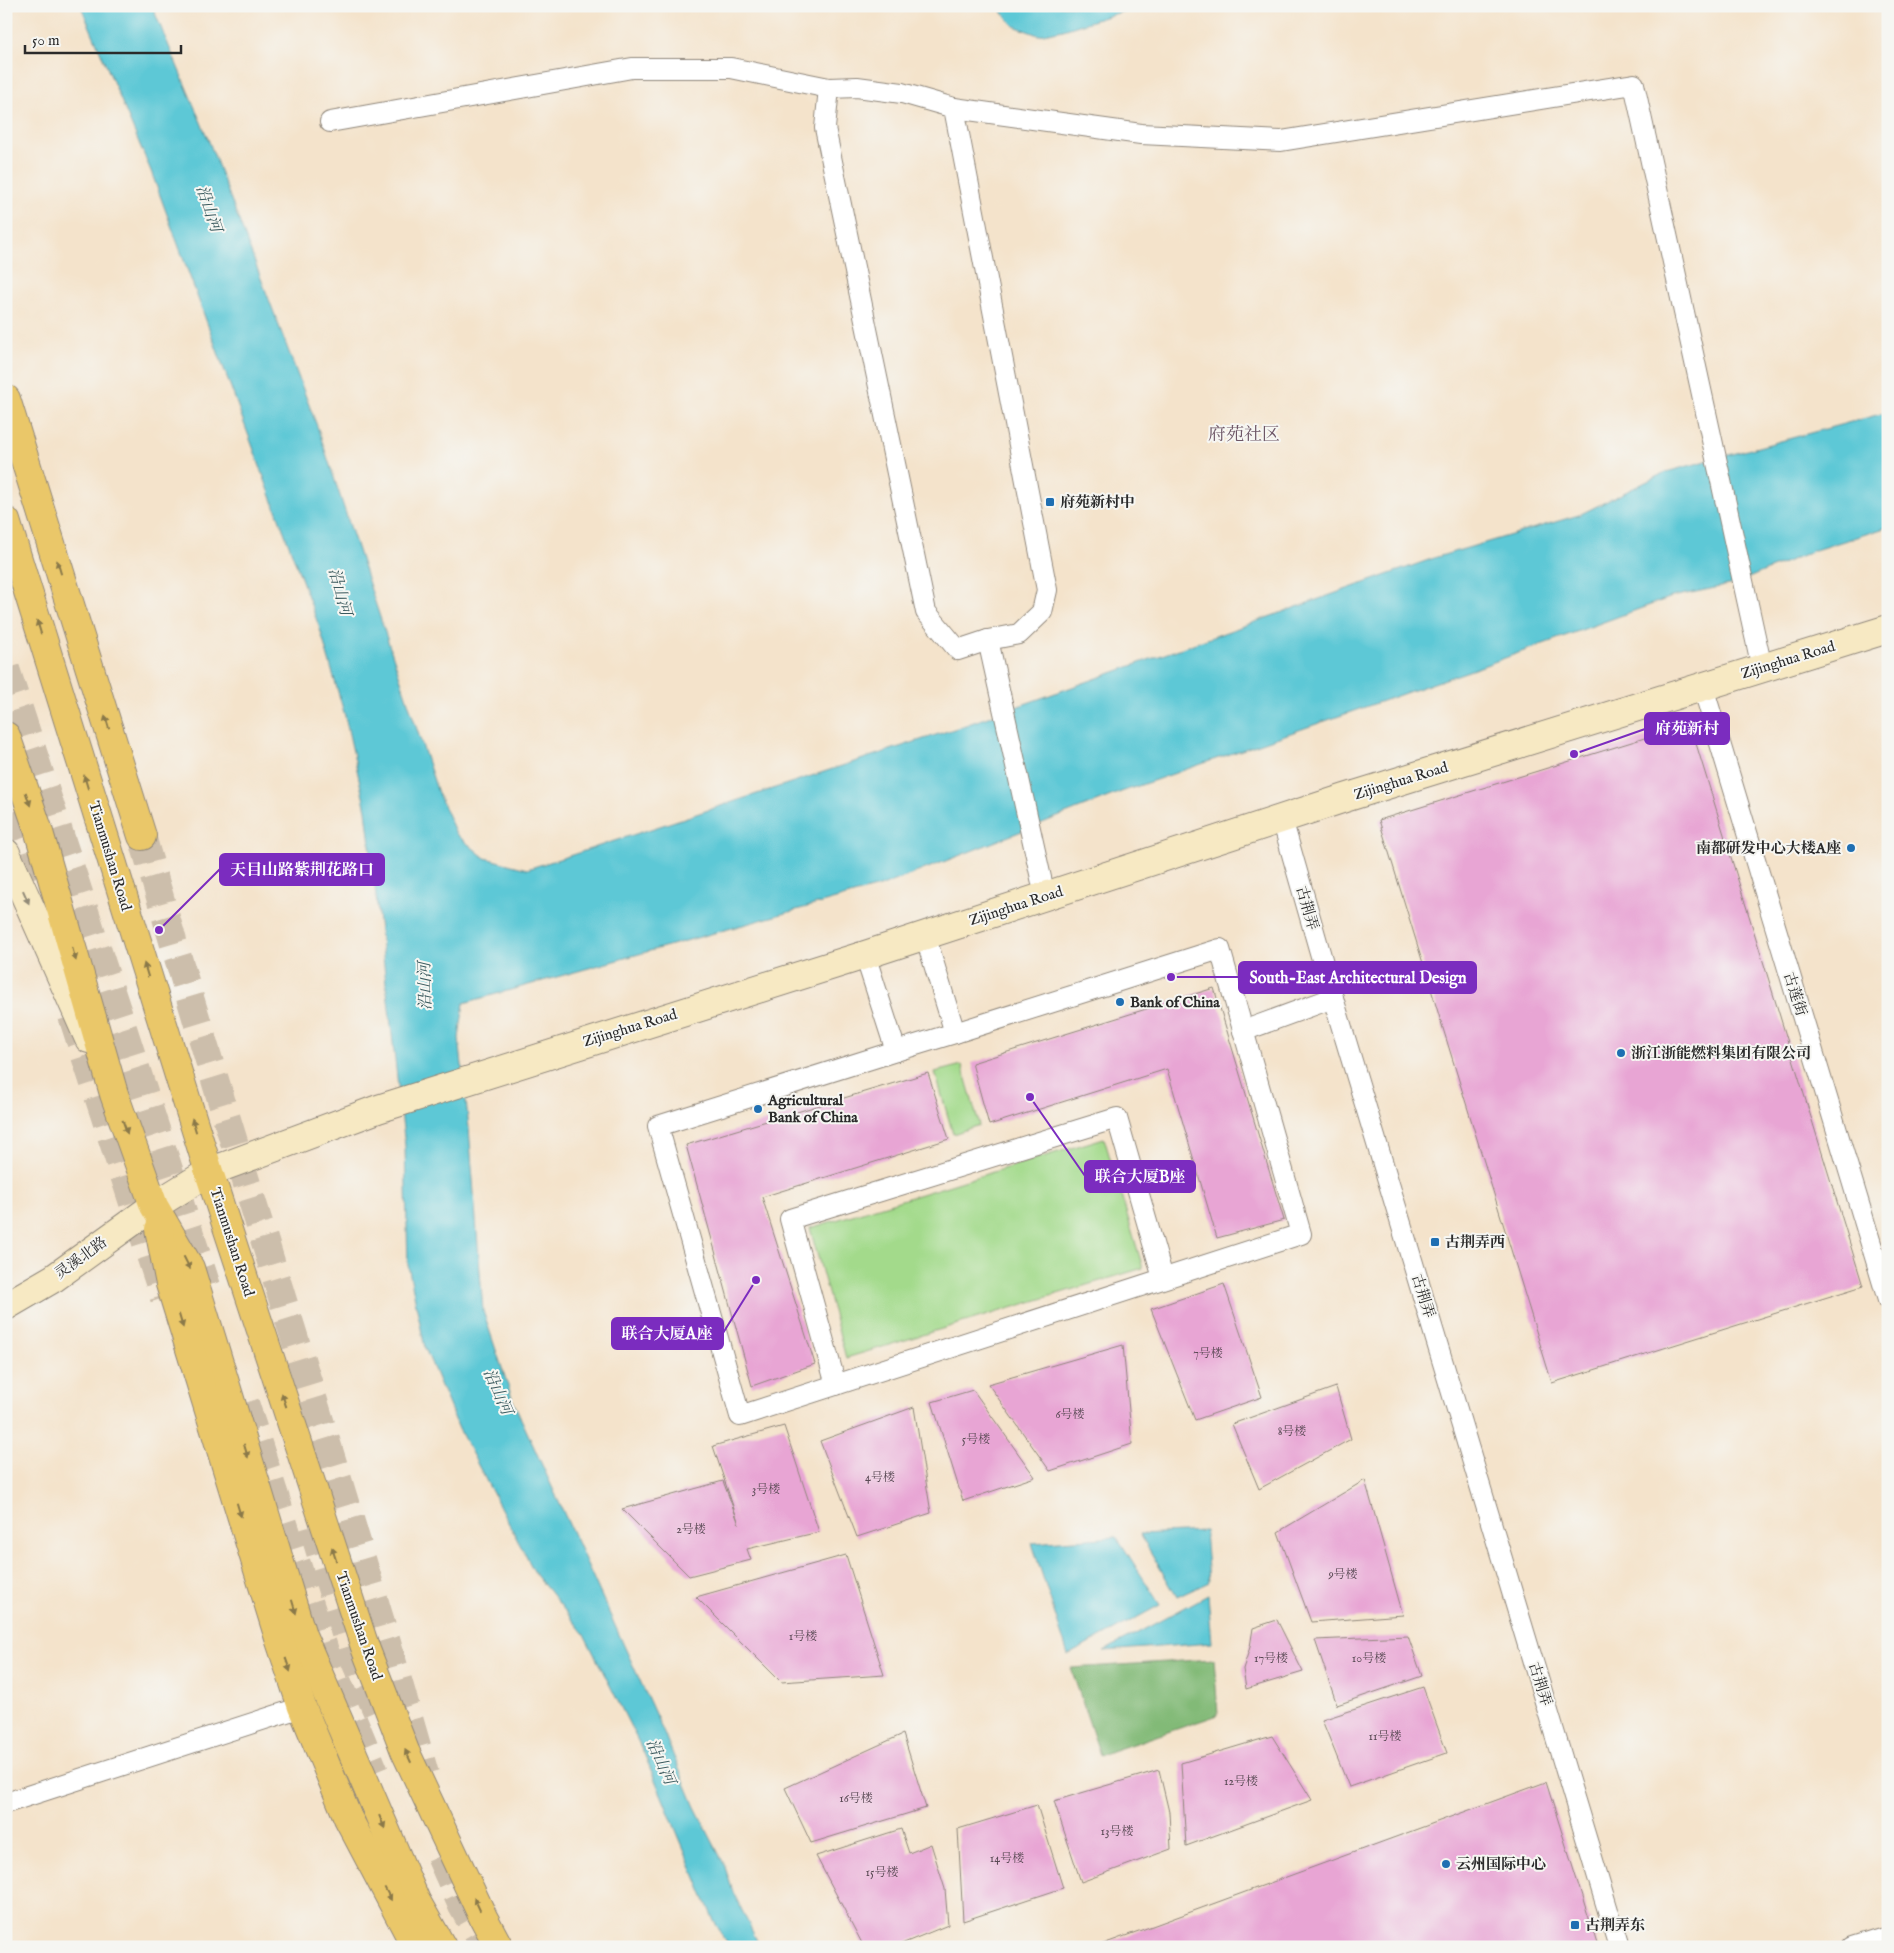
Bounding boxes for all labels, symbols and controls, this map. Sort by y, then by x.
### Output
scale bar [25,22,181,54]
text: 50 m [32,31,60,50]
water label: 沿山河 [191,183,226,238]
district label: 府苑社区 [1208,424,1280,447]
place label: 府苑新村中 [1060,493,1135,512]
marker: 府苑新村中 [1044,496,1056,508]
one-way arrow [54,559,62,574]
water label: 沿山河 [323,566,356,621]
one-way arrow [34,619,42,634]
street label: Zijinghua Road [1739,636,1838,683]
callout: 府苑新村 [1645,713,1729,744]
one-way arrow [102,714,110,729]
text: 府苑新村 [1655,719,1719,740]
street label: Zijinghua Road [1352,757,1451,804]
one-way arrow [82,774,90,789]
one-way arrow [25,791,32,806]
street label: Tianmushan Road [84,799,136,914]
place label: 南都研发中心大楼A座 [1696,839,1841,858]
marker: 南都研发中心大楼A座 [1845,842,1857,854]
callout: 天目山路紫荆花路口 [220,854,384,885]
text: 天目山路紫荆花路口 [230,861,374,881]
street label: Zijinghua Road [967,882,1066,930]
street label: 古荆弄 [1292,884,1322,932]
one-way arrow [23,890,31,904]
one-way arrow [70,947,78,962]
water label: 沿山河 [416,959,436,1010]
callout: South-East Architectural Design [1239,962,1476,993]
one-way arrow [141,963,149,978]
text: South-East Architectural Design [1250,969,1467,989]
street label: 古莲街 [1779,970,1811,1018]
place label: Bank of China [1130,993,1220,1012]
marker: Bank of China [1114,996,1126,1008]
street label: Zijinghua Road [581,1004,680,1051]
place label: 浙江浙能燃料集团有限公司 [1631,1044,1811,1063]
marker: 浙江浙能燃料集团有限公司 [1615,1047,1627,1059]
place label: Agricultural Bank of China [767,1091,858,1127]
marker: Agricultural Bank of China [752,1103,764,1115]
one-way arrow [190,1118,198,1133]
one-way arrow [121,1120,129,1135]
callout: 联合大厦B座 [1085,1161,1195,1192]
text: 联合大厦B座 [1095,1167,1185,1188]
street label: Tianmushan Road [205,1185,259,1300]
street label: 灵溪北路 [51,1233,111,1283]
place label: 古荆弄西 [1445,1233,1505,1252]
marker: 古荆弄西 [1429,1236,1441,1248]
one-way arrow [183,1256,191,1271]
street label: 古荆弄 [1407,1272,1439,1320]
one-way arrow [178,1314,186,1329]
callout: 联合大厦A座 [612,1318,723,1349]
text: 联合大厦A座 [622,1324,712,1345]
house number: 7号楼 [1193,1346,1223,1361]
water label: 沿山河 [478,1366,517,1421]
one-way arrow [280,1392,288,1407]
house number: 6号楼 [1055,1407,1085,1422]
house number: 8号楼 [1278,1424,1306,1439]
house number: 5号楼 [962,1432,990,1447]
one-way arrow [243,1444,250,1459]
house number: 4号楼 [865,1470,895,1485]
house number: 3号楼 [752,1482,780,1497]
one-way arrow [236,1503,244,1518]
house number: 2号楼 [676,1522,706,1537]
one-way arrow [330,1547,338,1562]
house number: 9号楼 [1327,1567,1358,1582]
street label: Tianmushan Road [332,1569,387,1684]
one-way arrow [290,1599,298,1614]
house number: 1号楼 [789,1629,817,1644]
house number: 17号楼 [1254,1651,1288,1666]
house number: 10号楼 [1352,1651,1386,1666]
one-way arrow [284,1658,292,1673]
street label: 古荆弄 [1524,1660,1556,1708]
house number: 11号楼 [1369,1729,1401,1744]
water label: 沿山河 [641,1736,680,1791]
one-way arrow [403,1749,412,1764]
house number: 12号楼 [1224,1774,1258,1789]
house number: 16号楼 [839,1791,873,1806]
one-way arrow [379,1815,387,1829]
house number: 13号楼 [1101,1824,1133,1839]
house number: 14号楼 [990,1851,1024,1866]
place label: 云州国际中心 [1456,1855,1546,1874]
marker: 云州国际中心 [1440,1858,1452,1870]
house number: 15号楼 [866,1865,898,1880]
one-way arrow [384,1886,392,1901]
one-way arrow [473,1897,481,1911]
place label: 古荆弄东 [1585,1916,1645,1935]
marker: 古荆弄东 [1569,1919,1581,1931]

